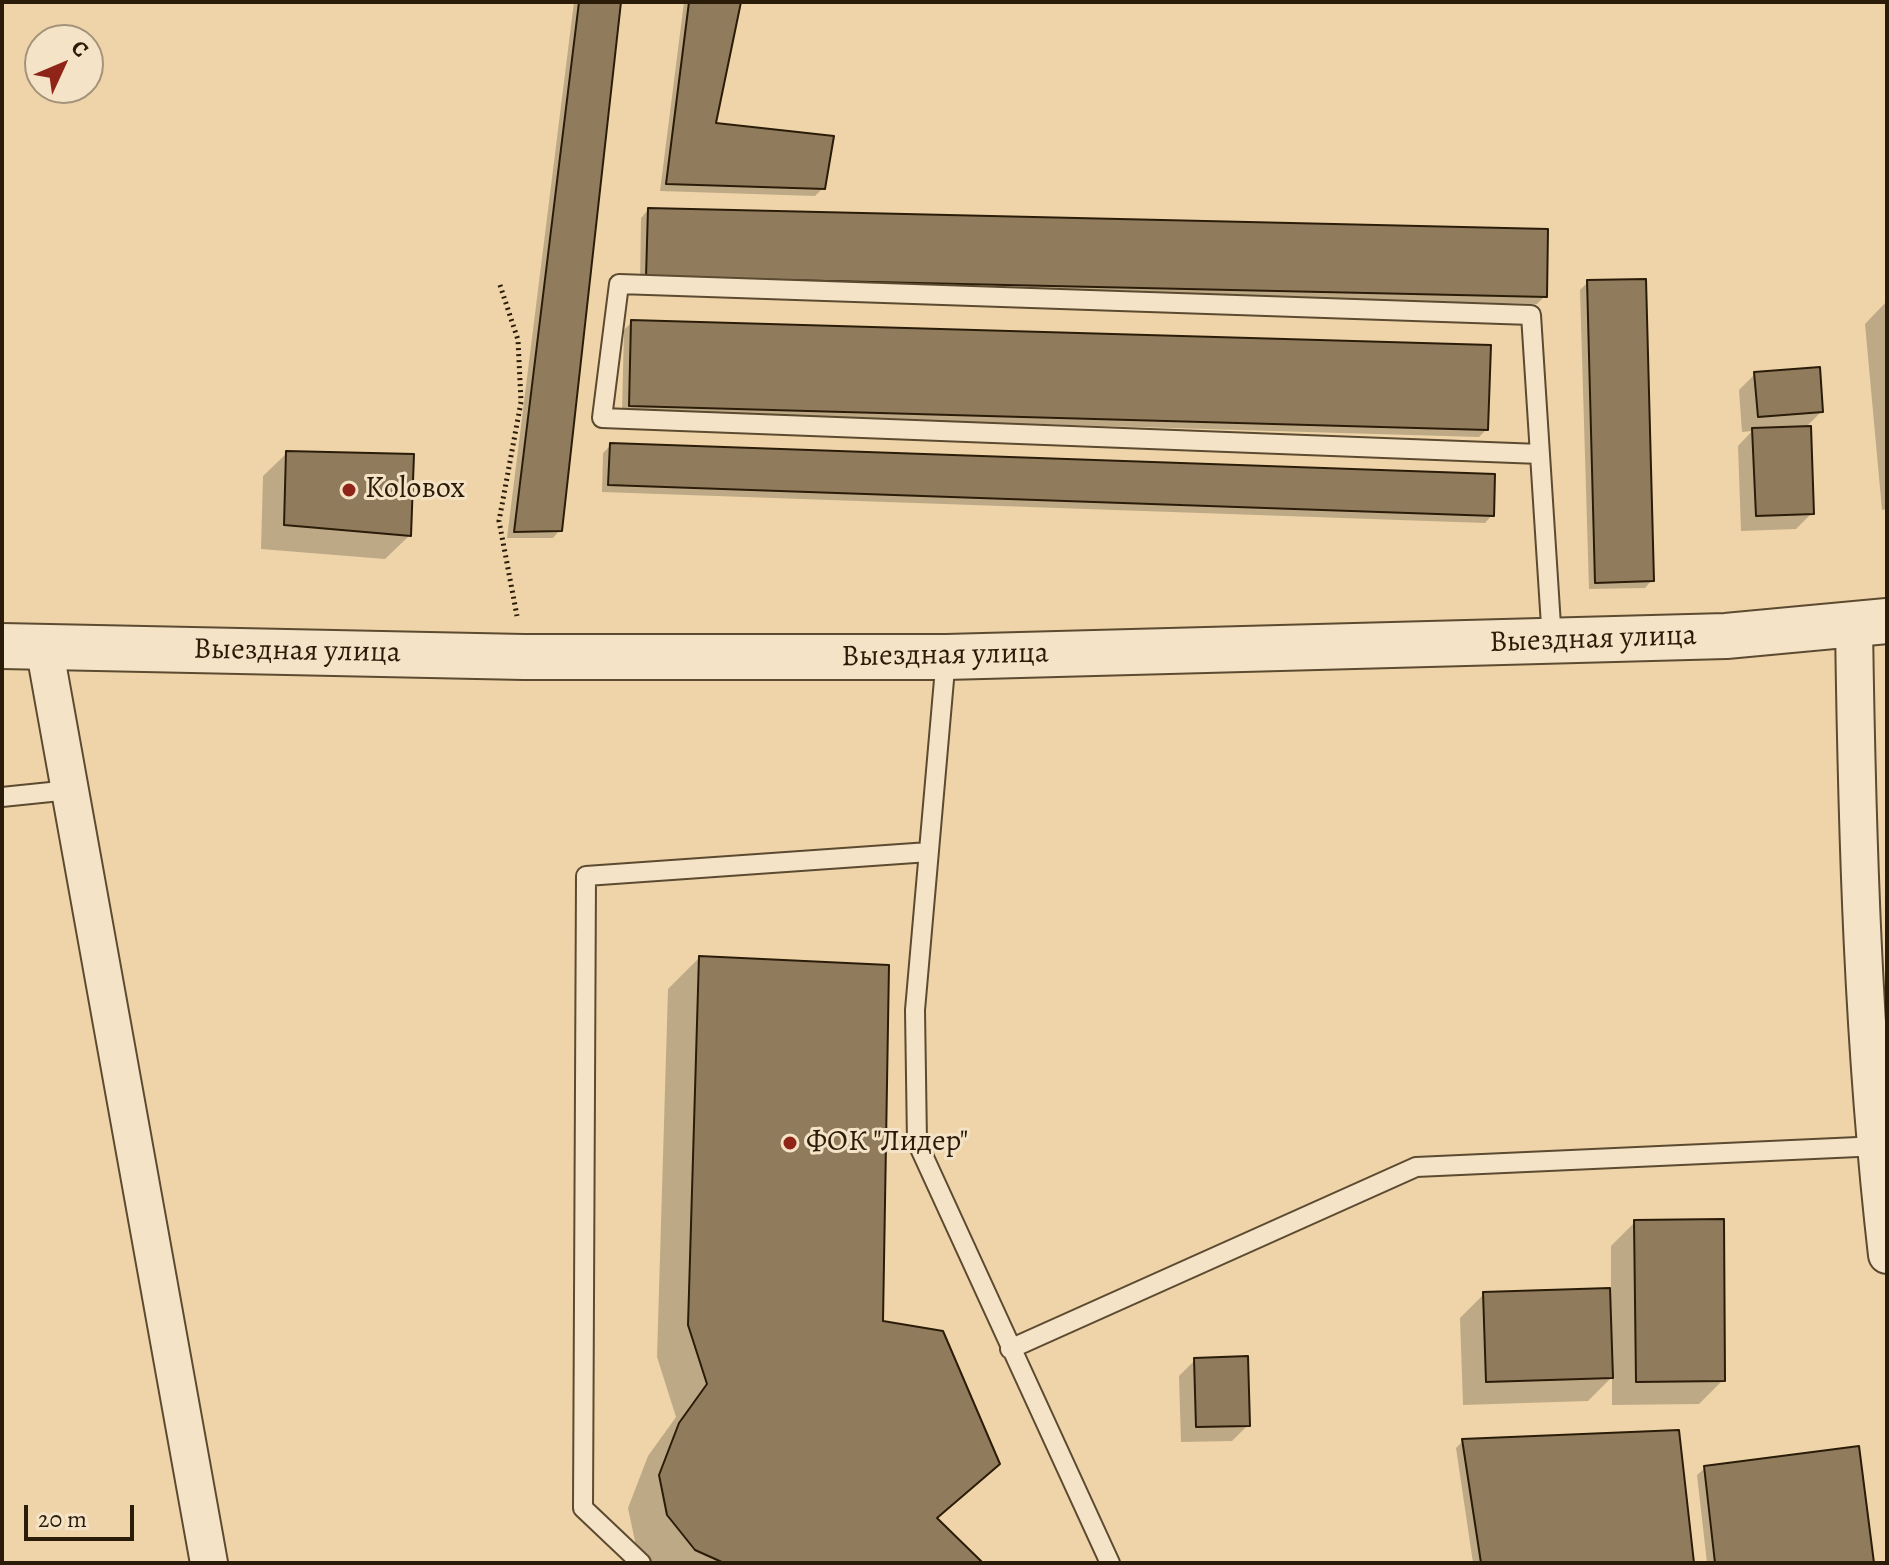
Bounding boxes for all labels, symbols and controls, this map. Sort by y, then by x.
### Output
north arrow [24,24,104,104]
text: С [64,33,95,64]
place label: Kоlовох [365,472,465,508]
marker: Kоlовох [340,481,358,499]
street label: Выездная улица [1489,618,1697,662]
street label: Выездная улица [193,632,401,672]
street label: Выездная улица [841,636,1049,676]
place label: ФОК "Лидер" [806,1125,969,1161]
marker: ФОК "Лидер" [781,1134,799,1152]
scale bar [28,1489,138,1539]
text: 20 m [38,1503,87,1535]

